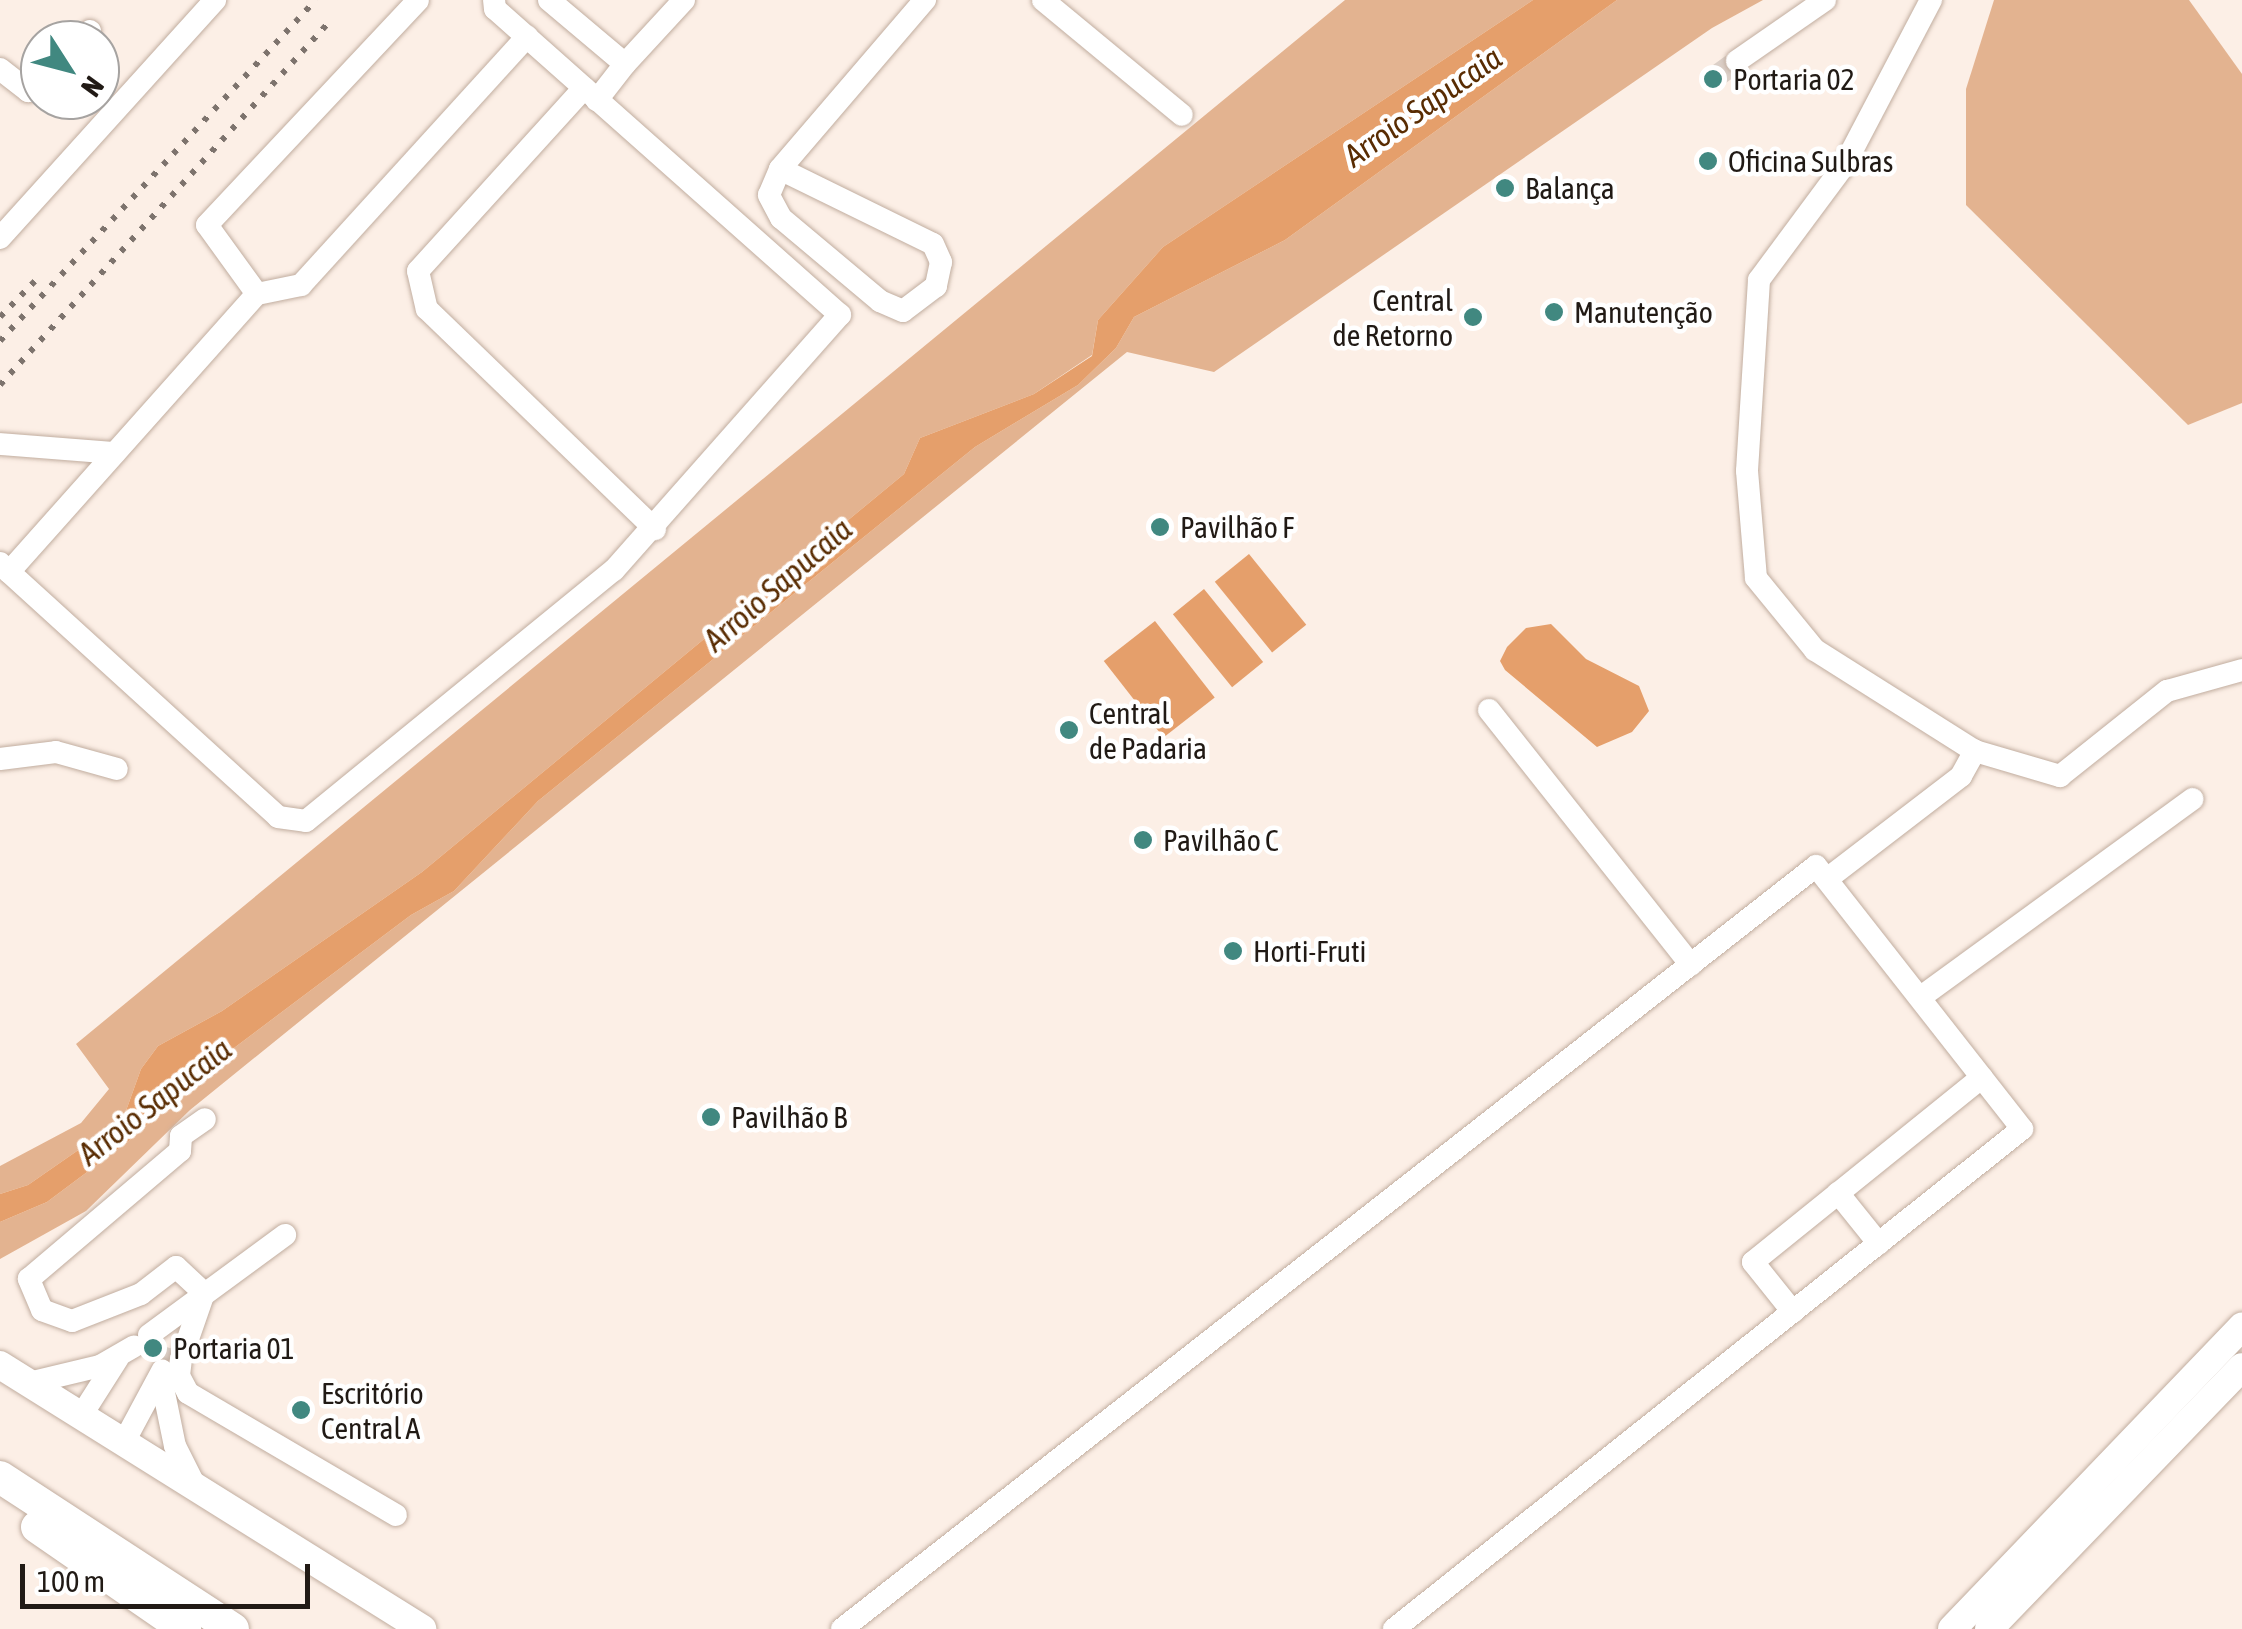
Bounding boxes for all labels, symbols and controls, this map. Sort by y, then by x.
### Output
north arrow [20,20,120,120]
water label: Arroio Sapucaia [1337,39,1509,175]
place label: Portaria 02 [1733,61,1855,97]
marker: Portaria 02 [1702,68,1724,90]
text: N [75,70,110,103]
place label: Oficina Sulbras [1728,143,1893,179]
marker: Oficina Sulbras [1697,150,1719,172]
place label: Balança [1525,170,1615,206]
marker: Balança [1494,177,1516,199]
place label: Central de Retorno [1332,282,1453,352]
place label: Manutenção [1574,294,1713,330]
marker: Manutenção [1543,301,1565,323]
marker: Central de Retorno [1462,306,1484,328]
place label: Pavilhão F [1180,509,1294,545]
water label: Arroio Sapucaia [696,510,860,660]
marker: Pavilhão F [1149,516,1171,538]
place label: Central de Padaria [1089,695,1207,766]
marker: Central de Padaria [1058,719,1080,741]
place label: Pavilhão C [1163,822,1278,858]
marker: Pavilhão C [1132,829,1154,851]
place label: Horti-Fruti [1253,933,1366,969]
marker: Horti-Fruti [1222,940,1244,962]
water label: Arroio Sapucaia [71,1030,239,1174]
place label: Pavilhão B [731,1099,847,1135]
marker: Pavilhão B [700,1106,722,1128]
place label: Portaria 01 [173,1330,295,1366]
marker: Portaria 01 [142,1337,164,1359]
place label: Escritório Central A [321,1375,424,1446]
marker: Escritório Central A [290,1399,312,1421]
scale bar [25,1544,315,1606]
text: 100 m [37,1564,105,1598]

